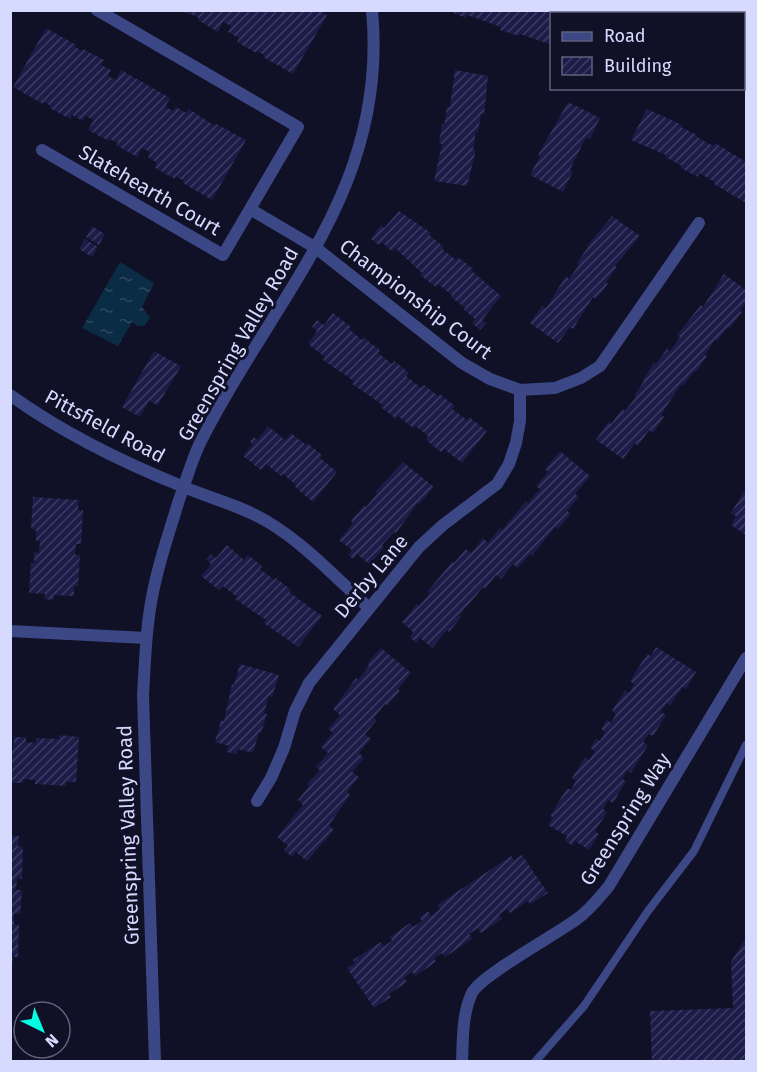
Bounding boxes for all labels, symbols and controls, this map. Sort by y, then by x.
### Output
legend [550,12,745,90]
text: Road [604,25,646,47]
text: Building [604,55,672,77]
street label: Slatehearth Court [75,140,226,241]
street label: Championship Court [335,234,498,365]
street label: Greenspring Valley Road [173,243,303,445]
street label: Pittsfield Road [41,384,169,468]
street label: Derby Lane [329,529,413,623]
street label: Greenspring Valley Road [112,725,144,945]
street label: Greenspring Way [575,748,675,890]
north arrow [12,1000,72,1060]
text: N [42,1030,62,1051]

